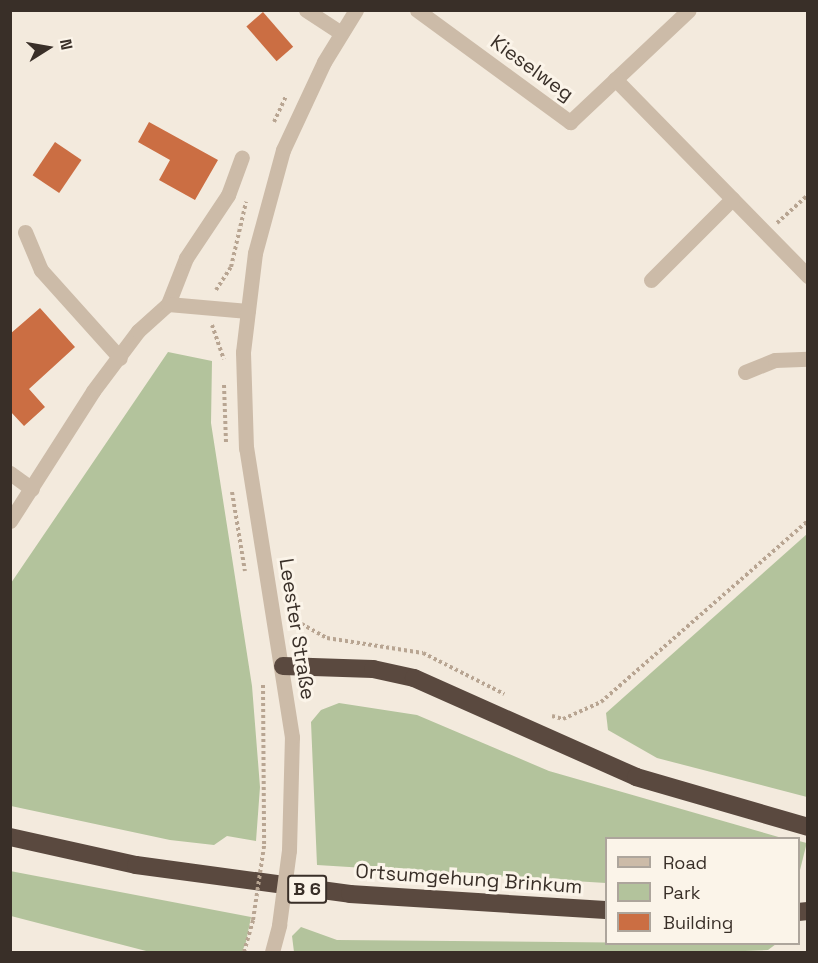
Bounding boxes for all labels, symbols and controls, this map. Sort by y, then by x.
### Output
north arrow [18,18,78,78]
street label: Kieselweg [486,30,578,106]
text: N [55,37,77,52]
street label: Leester Straße [274,557,320,701]
legend [605,837,800,945]
text: Road [663,851,707,874]
street label: Ortsumgehung Brinkum [355,859,583,899]
road number: B 6 [286,874,328,904]
text: Park [663,881,700,904]
text: Building [663,911,733,934]

